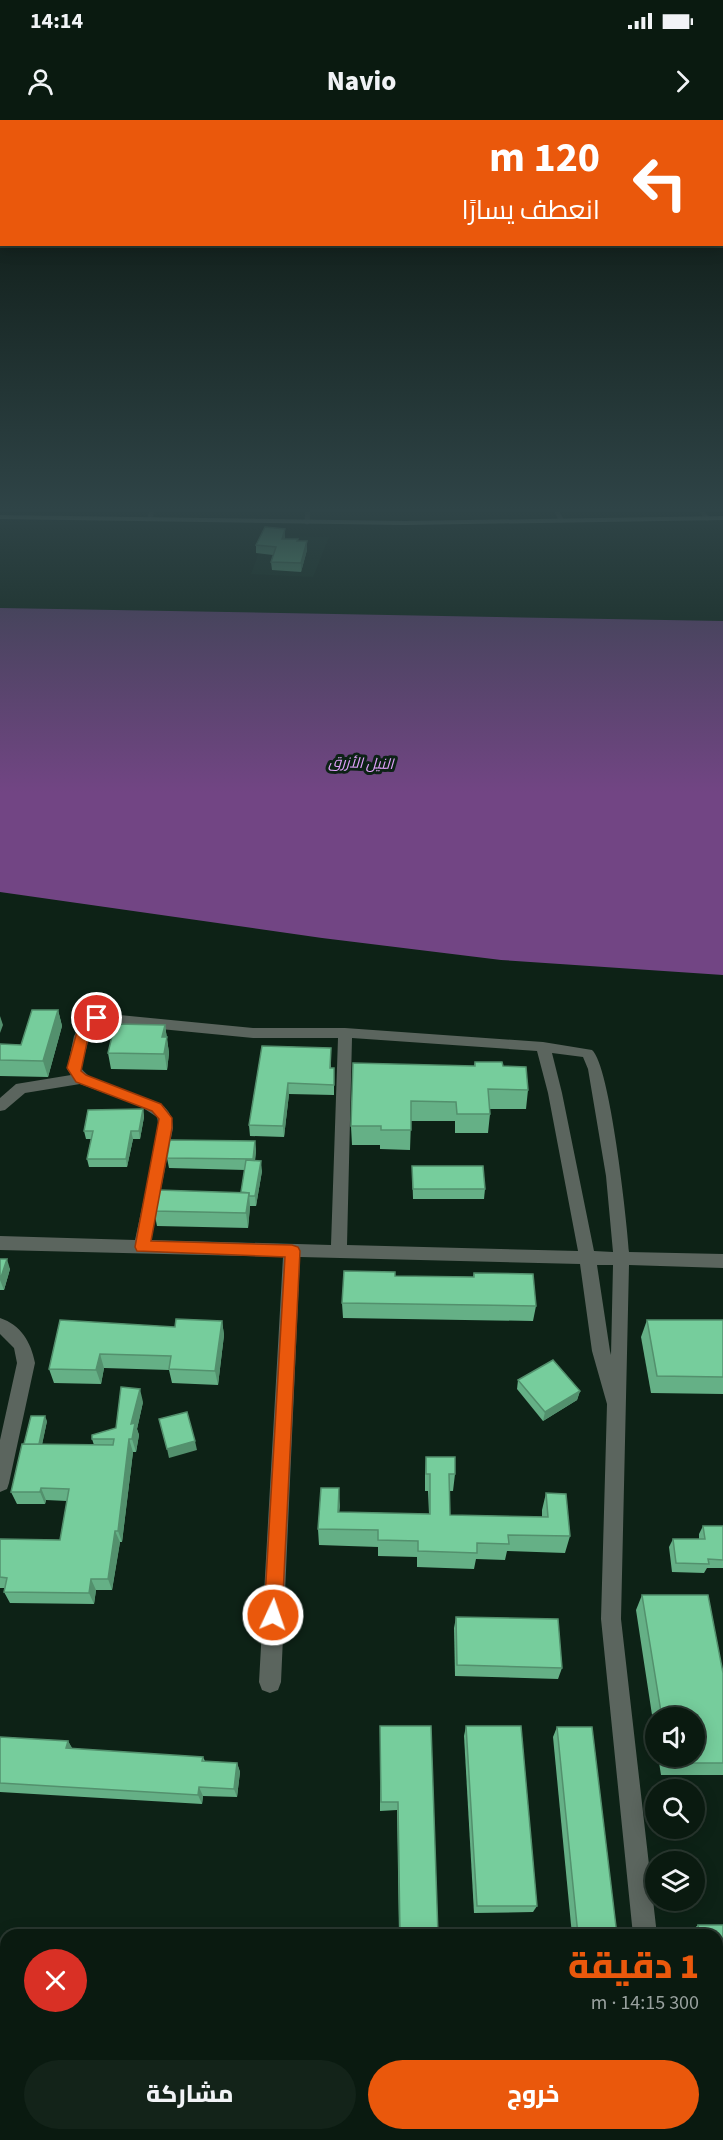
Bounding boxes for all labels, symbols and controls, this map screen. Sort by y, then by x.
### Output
text: 14:14 [30,5,83,37]
text: Navio [327,62,396,101]
icon: person [24,65,57,98]
icon: forward [666,65,699,98]
text: 120 m [489,128,600,188]
icon: left [621,144,699,222]
text: انعطف يسارًا [461,191,600,230]
water label: النيل الأزرق [328,752,396,775]
pin [71,992,122,1043]
icon: arrive [80,1001,113,1034]
position arrow [241,1583,305,1647]
map controls [645,1707,705,1911]
button: sound [645,1707,705,1767]
button: search [645,1779,705,1839]
button: layers [645,1851,705,1911]
text: 1 دقيقة [568,1941,699,1992]
button: close [24,1949,87,2012]
text: 300 m · 14:15 [591,1989,699,2017]
button: مشاركة [24,2060,356,2129]
button: خروج [368,2060,699,2129]

